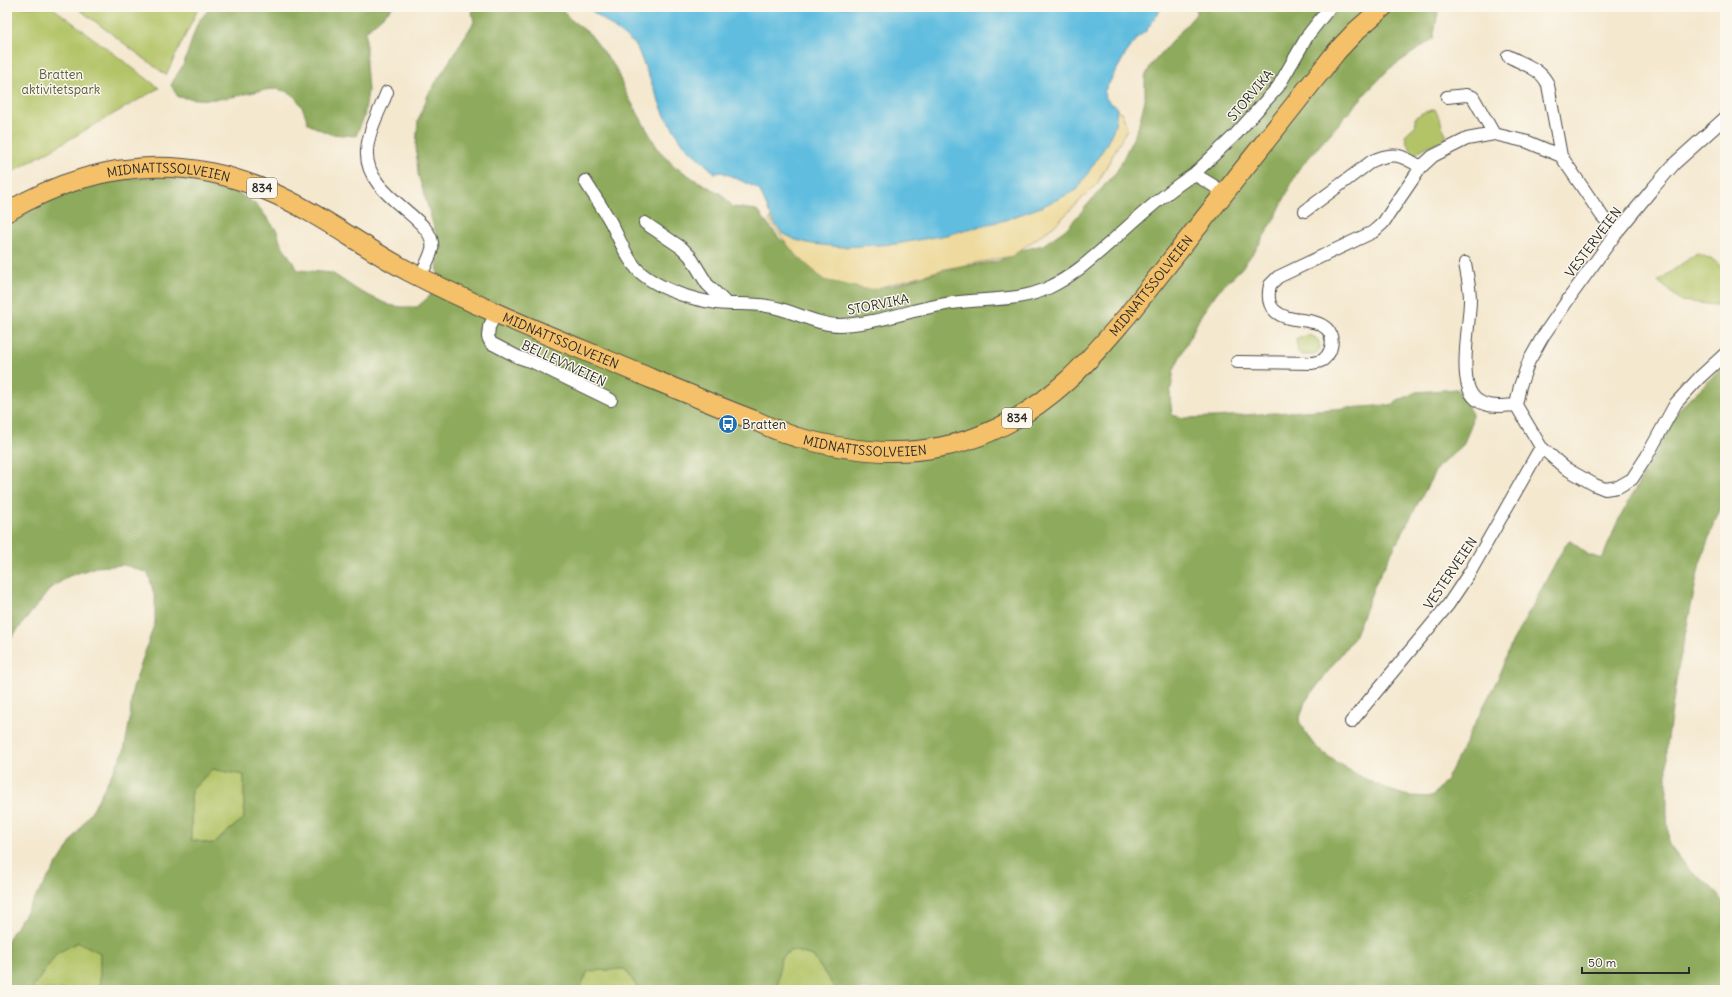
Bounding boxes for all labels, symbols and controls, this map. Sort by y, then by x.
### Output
park label: Bratten aktivitetspark [22,66,101,98]
street label: STORVIKA [1224,66,1277,125]
street label: MIDNATTSSOLVEIEN [105,159,232,186]
road number: 834 [247,178,277,198]
street label: VESTERVEIEN [1561,204,1625,281]
street label: MIDNATTSSOLVEIEN [1106,232,1197,340]
street label: STORVIKA [846,290,910,319]
street label: MIDNATTSSOLVEIEN [500,309,621,373]
street label: BELLEVYVEIEN [519,336,609,390]
road number: 834 [1002,408,1032,428]
bus stop icon: Bratten [717,413,739,435]
place label: Bratten [742,416,787,433]
street label: MIDNATTSSOLVEIEN [801,431,928,461]
street label: VESTERVEIEN [1420,534,1481,613]
scale bar [1582,949,1689,975]
text: 50 m [1588,955,1617,970]

